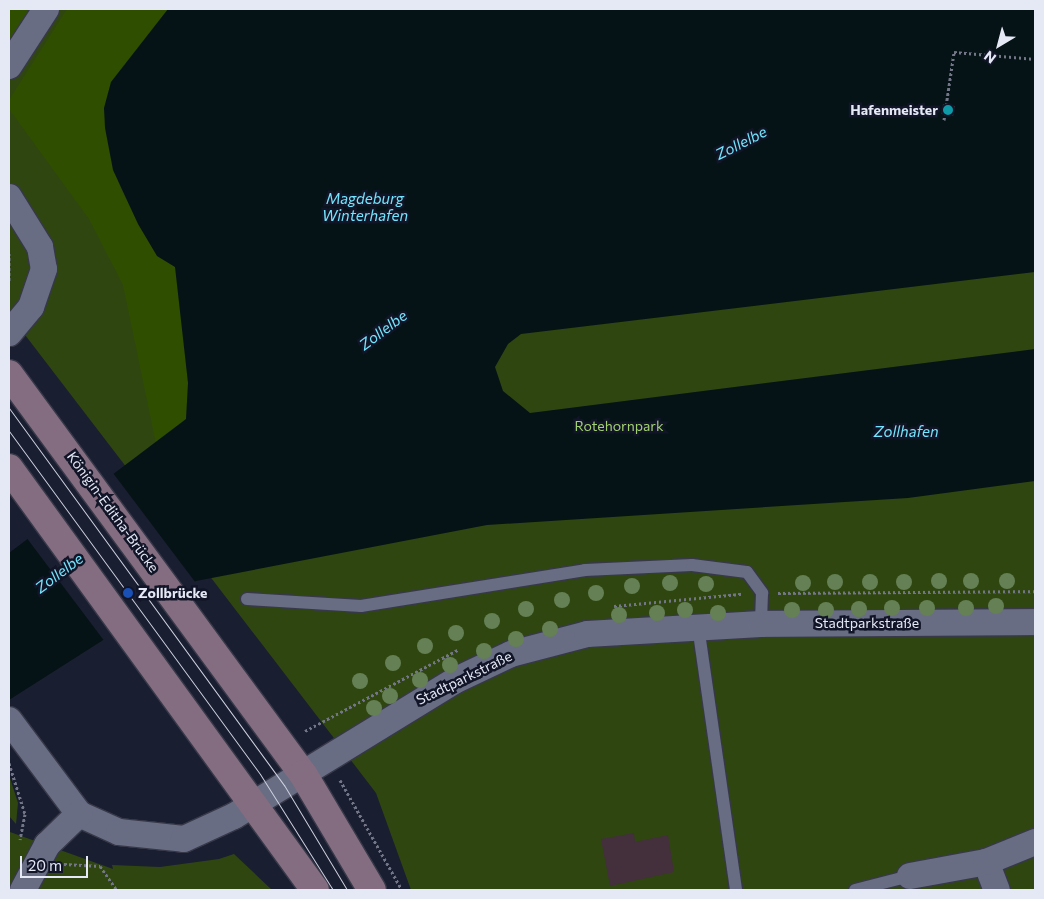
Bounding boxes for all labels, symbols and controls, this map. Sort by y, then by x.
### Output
north arrow [974,20,1024,70]
text: N [980,47,999,67]
place label: Hafenmeister [850,102,938,118]
marker: Hafenmeister [942,104,954,116]
water label: Zollelbe [712,122,770,164]
water label: Magdeburg Winterhafen [322,189,408,224]
water label: Zollelbe [356,306,410,354]
park label: Rotehornpark [575,418,663,434]
water label: Zollhafen [873,423,939,441]
street label: Königin-Editha-Brücke [64,448,162,576]
water label: Zollelbe [32,549,86,597]
place label: Zollbrücke [138,585,207,601]
marker: Zollbrücke [122,587,134,599]
street label: Stadtparkstraße [815,615,919,631]
street label: Stadtparkstraße [413,648,515,708]
scale bar [22,846,90,878]
text: 20 m [28,856,62,874]

